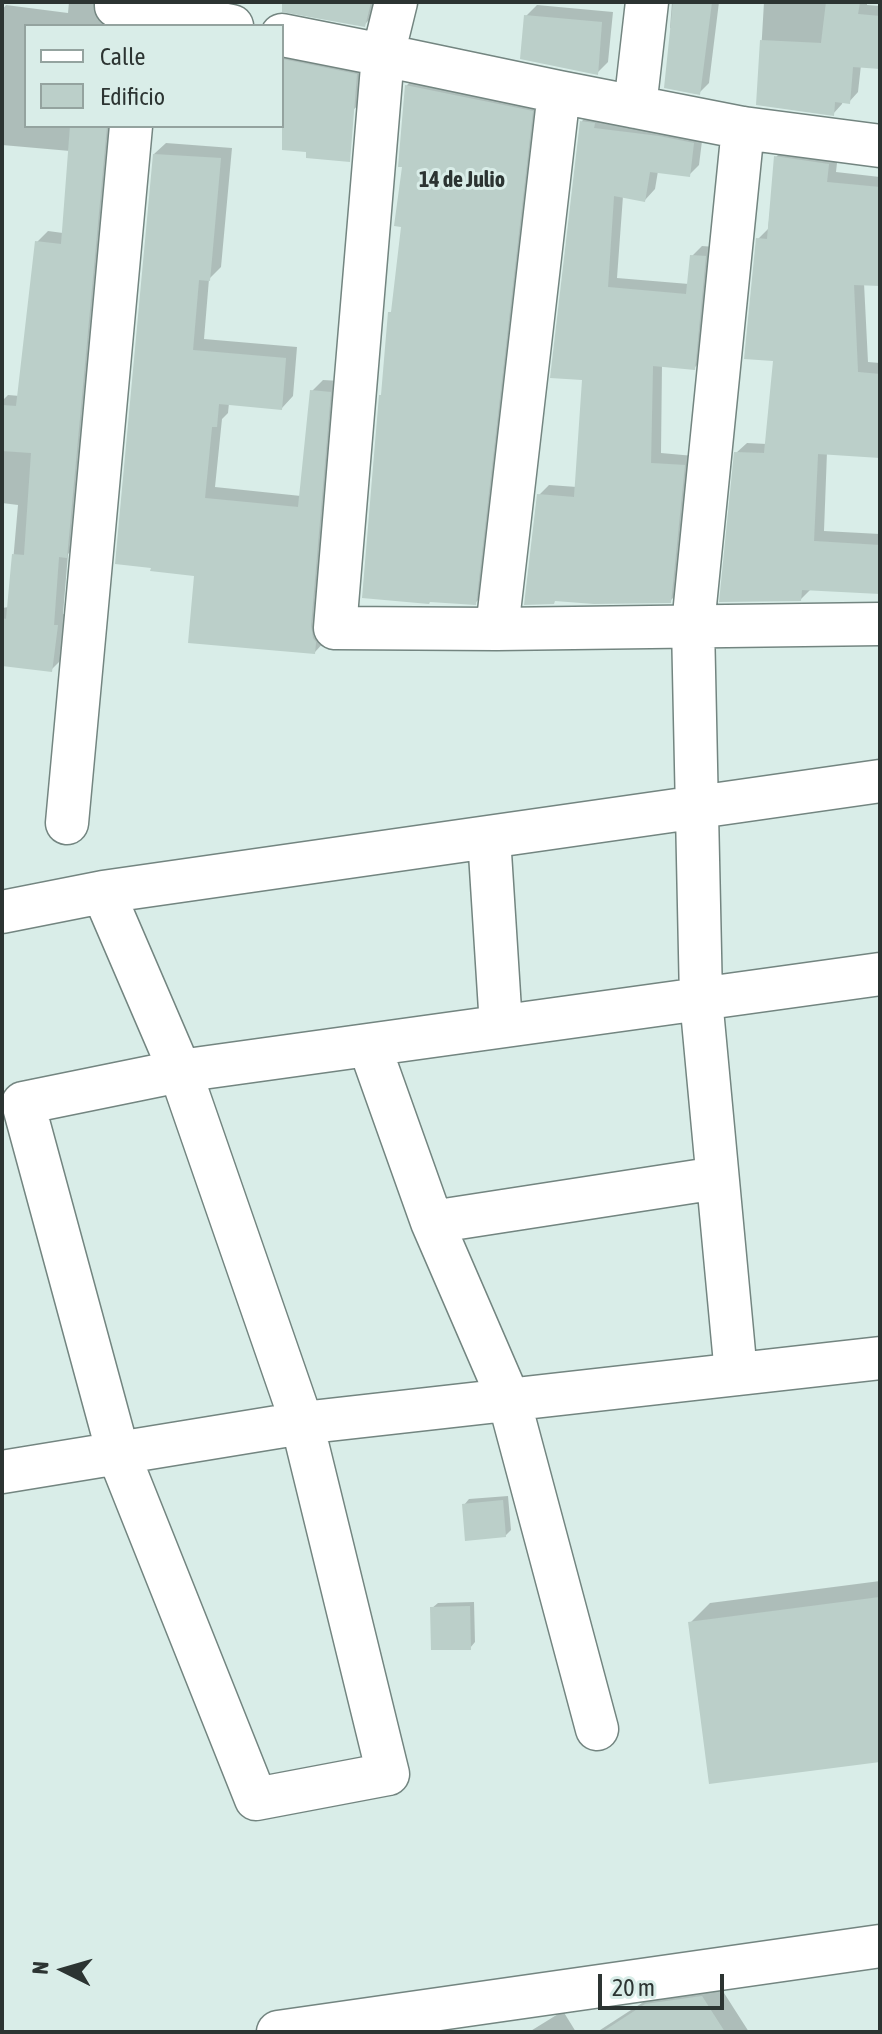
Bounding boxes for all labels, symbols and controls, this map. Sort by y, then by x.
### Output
legend [24,24,284,128]
text: Calle [100,43,145,70]
text: Edificio [100,83,165,110]
district label: 14 de Julio [419,167,505,193]
north arrow [24,1930,104,2010]
scale bar [602,1958,728,2008]
text: N [27,1960,54,1976]
text: 20 m [612,1974,655,2001]

